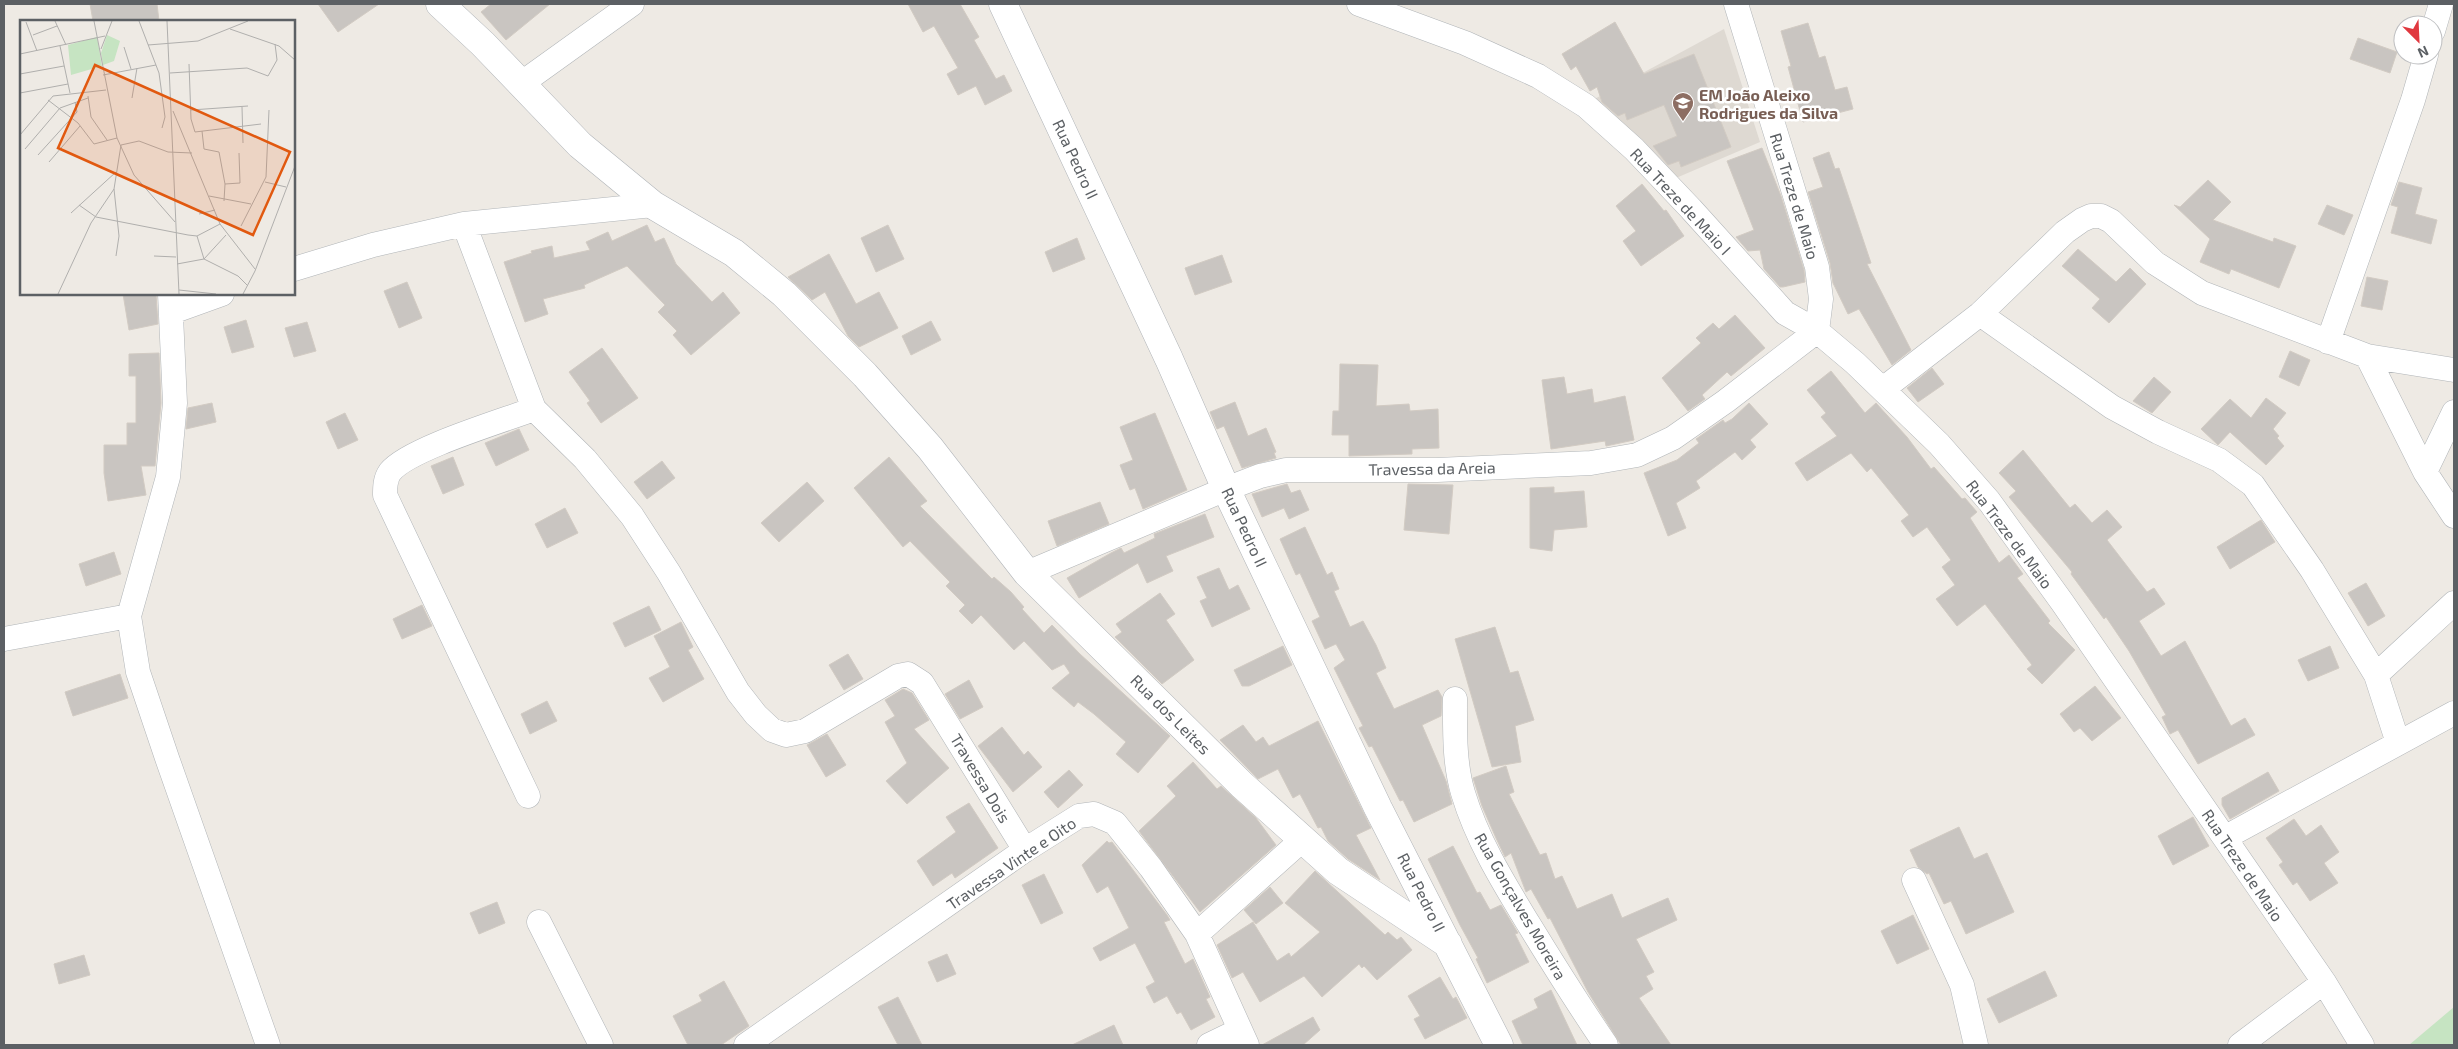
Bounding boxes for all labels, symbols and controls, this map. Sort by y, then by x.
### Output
north arrow [2393,15,2443,65]
inset map [20,20,295,295]
text: N [2415,43,2432,62]
place label: EM João Aleixo Rodrigues da Silva [1699,85,1838,122]
school or university icon: EM João Aleixo Rodrigues da Silva [1671,91,1695,122]
street label: Rua Pedro II [1049,116,1103,202]
street label: Rua Treze de Maio [1767,131,1823,261]
street label: Rua Treze de Maio I [1627,144,1735,258]
street label: Travessa da Areia [1368,457,1496,479]
street label: Rua Treze de Maio [1963,476,2057,592]
street label: Rua Pedro II [1218,484,1272,570]
street label: Rua dos Leites [1127,670,1215,758]
street label: Travessa Dois [947,730,1015,826]
street label: Rua Treze de Maio [2198,805,2288,925]
street label: Travessa Vinte e Oito [943,813,1079,913]
street label: Rua Gonçalves Moreira [1470,829,1571,983]
street label: Rua Pedro II [1394,849,1450,935]

